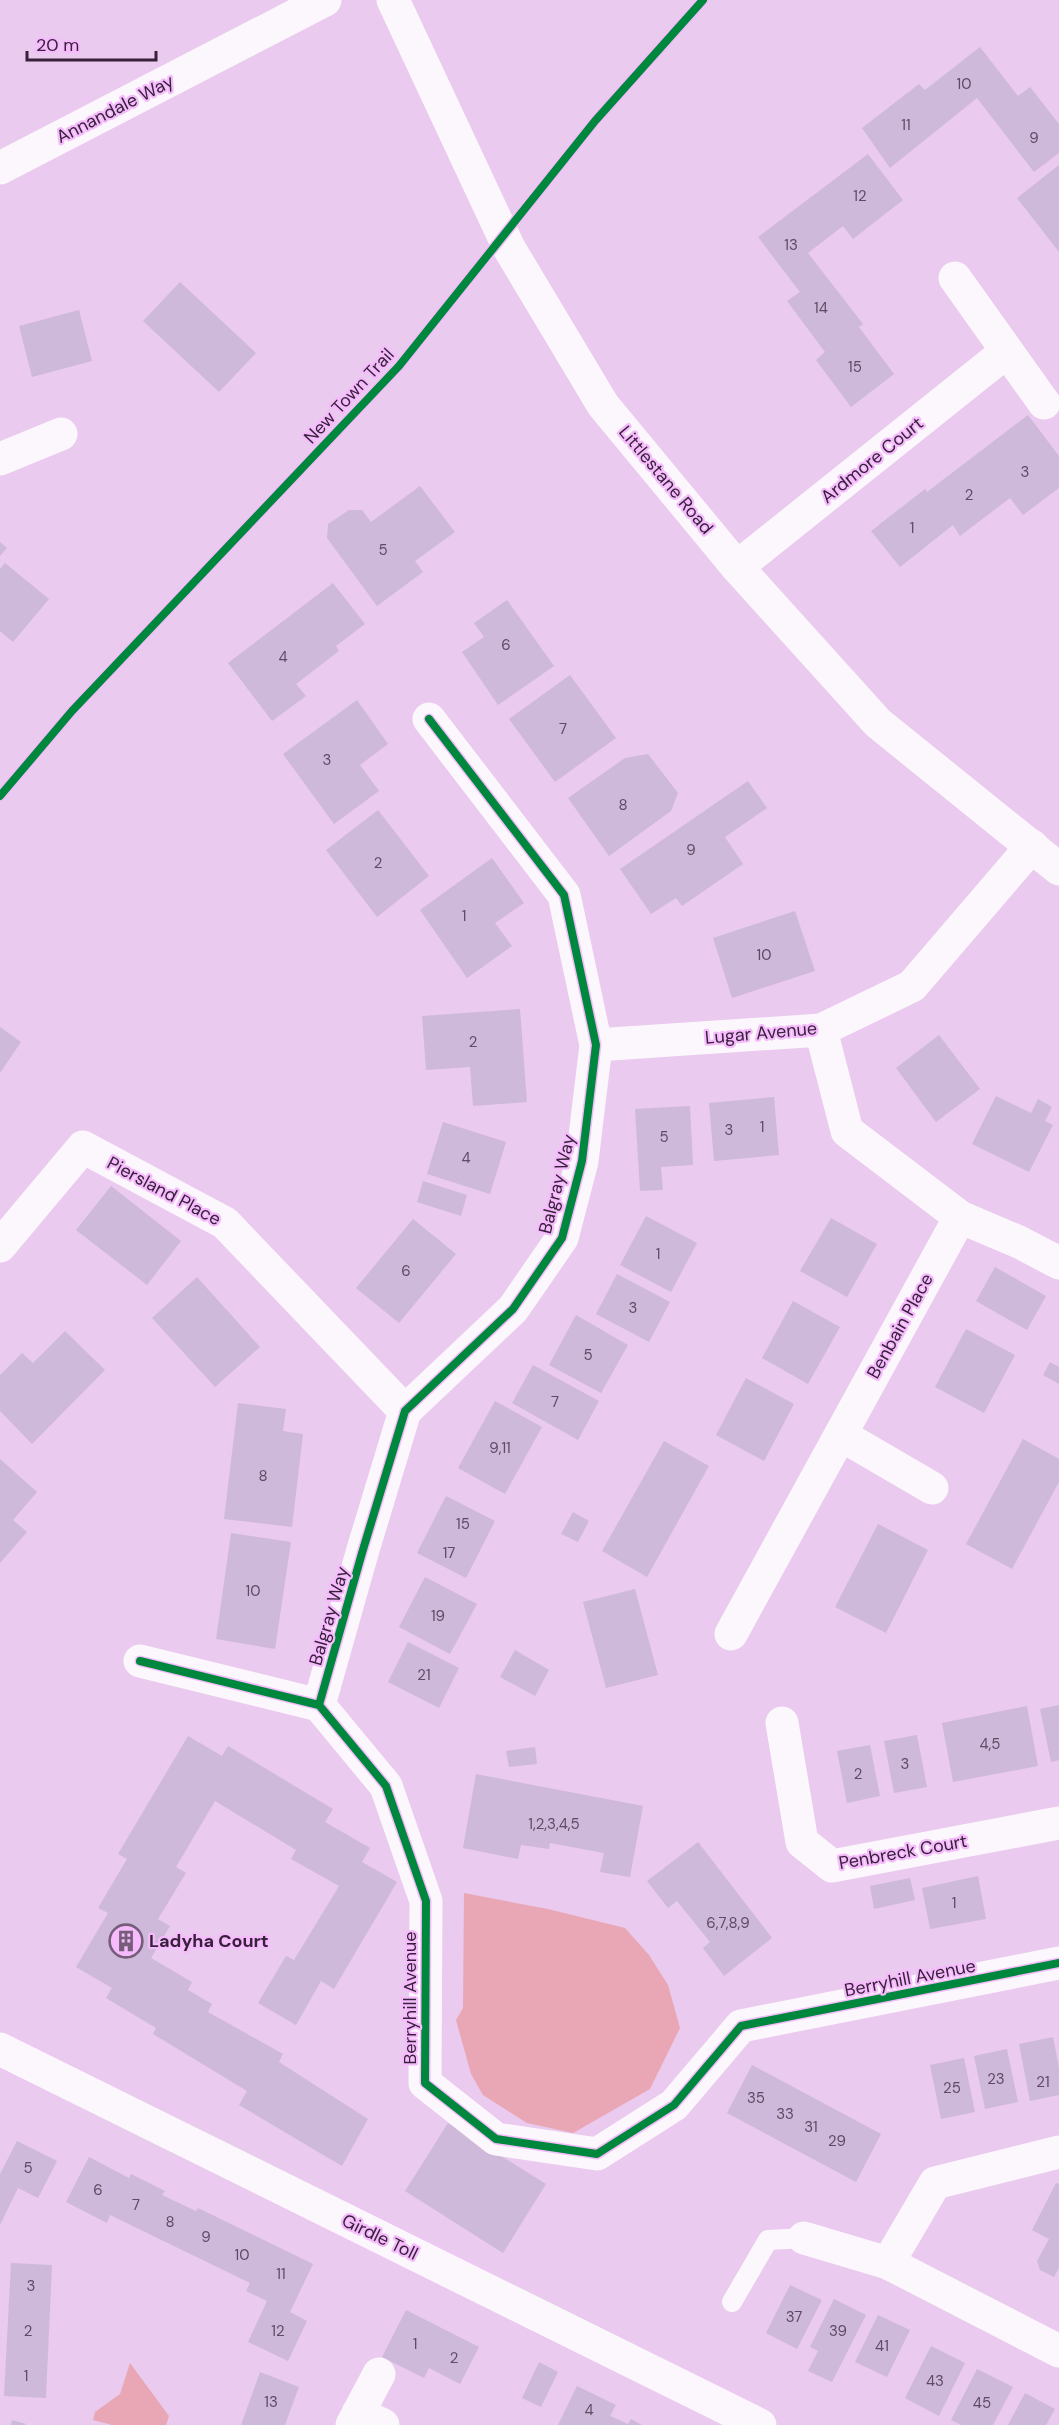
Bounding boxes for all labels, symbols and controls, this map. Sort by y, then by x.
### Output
scale bar [27,24,156,62]
text: 20 m [36,33,79,57]
street label: Annandale Way [52,69,178,149]
house number: 10 [957,74,971,94]
house number: 11 [901,115,911,135]
house number: 9 [1029,128,1039,148]
house number: 12 [853,186,867,206]
house number: 13 [784,235,798,255]
house number: 14 [814,298,828,318]
street label: New Town Trail [298,343,400,449]
house number: 15 [848,357,862,377]
street label: Ardmore Court [816,411,928,509]
street label: Littlestane Road [613,421,719,539]
house number: 3 [1021,462,1029,482]
house number: 2 [965,485,973,505]
house number: 1 [910,518,914,538]
house number: 5 [378,540,388,560]
house number: 6 [501,635,511,655]
house number: 4 [278,647,288,667]
house number: 7 [559,719,567,739]
house number: 3 [323,750,331,770]
house number: 8 [618,795,628,815]
house number: 9 [686,840,696,860]
house number: 2 [374,853,382,873]
house number: 1 [462,906,466,926]
house number: 10 [757,945,771,965]
street label: Lugar Avenue [704,1016,818,1050]
house number: 2 [469,1032,477,1052]
house number: 1 [760,1117,764,1137]
house number: 3 [725,1120,733,1140]
house number: 5 [659,1127,669,1147]
street label: Balgray Way [533,1132,581,1236]
house number: 4 [461,1148,471,1168]
street label: Piersland Place [103,1151,225,1231]
house number: 1 [656,1244,660,1264]
house number: 6 [401,1261,411,1281]
street label: Benbain Place [861,1269,939,1383]
house number: 3 [629,1298,637,1318]
house number: 5 [583,1345,593,1365]
house number: 7 [551,1392,559,1412]
house number: 9,11 [489,1438,511,1458]
house number: 8 [258,1466,268,1486]
house number: 15 [456,1514,470,1534]
house number: 17 [443,1543,455,1563]
street label: Balgray Way [303,1564,355,1668]
house number: 10 [246,1581,260,1601]
house number: 19 [431,1606,445,1626]
house number: 21 [417,1665,431,1685]
house number: 4,5 [980,1734,1001,1754]
house number: 3 [901,1754,909,1774]
house number: 2 [854,1764,862,1784]
house number: 1,2,3,4,5 [528,1814,580,1834]
street label: Penbreck Court [837,1829,969,1875]
house number: 1 [952,1893,956,1913]
house number: 6,7,8,9 [706,1913,750,1933]
building icon: Ladyha Court [108,1923,144,1959]
place label: Ladyha Court [149,1929,269,1953]
street label: Berryhill Avenue [398,1931,422,2065]
street label: Berryhill Avenue [842,1954,978,2002]
house number: 23 [987,2069,1005,2089]
house number: 21 [1036,2072,1050,2092]
house number: 25 [943,2078,961,2098]
house number: 35 [747,2088,765,2108]
house number: 33 [776,2104,794,2124]
house number: 31 [804,2117,818,2137]
house number: 29 [828,2131,846,2151]
house number: 5 [23,2158,33,2178]
house number: 6 [93,2180,103,2200]
house number: 7 [132,2195,140,2215]
street label: Girdle Toll [338,2208,422,2266]
house number: 8 [165,2212,175,2232]
house number: 9 [201,2227,211,2247]
house number: 10 [235,2245,249,2265]
house number: 11 [276,2264,286,2284]
house number: 3 [27,2276,35,2296]
house number: 37 [786,2307,802,2327]
house number: 2 [24,2321,32,2341]
house number: 12 [271,2321,285,2341]
house number: 39 [829,2321,847,2341]
house number: 1 [413,2334,417,2354]
house number: 41 [875,2336,889,2356]
house number: 2 [450,2348,458,2368]
house number: 1 [24,2366,28,2386]
house number: 43 [926,2371,944,2391]
house number: 13 [264,2392,278,2412]
house number: 45 [973,2393,991,2413]
house number: 4 [584,2400,594,2420]

